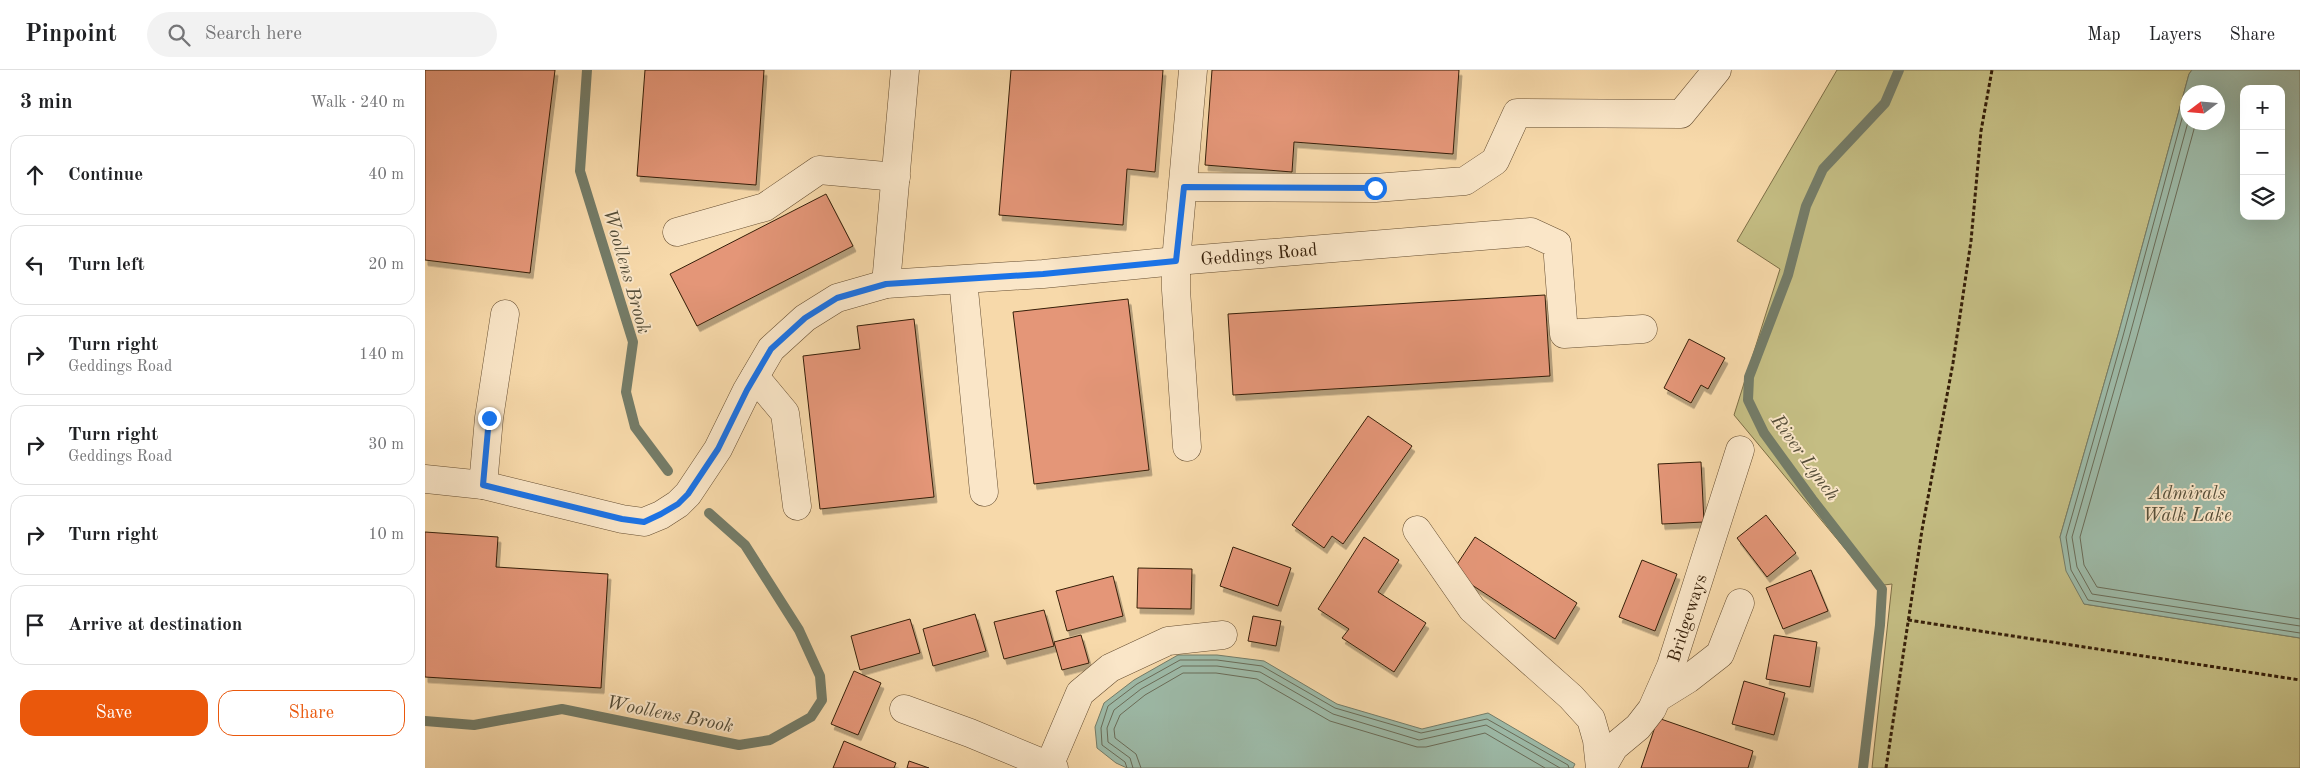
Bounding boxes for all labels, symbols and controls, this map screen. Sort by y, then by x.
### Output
search box [147,12,497,57]
icon: search [165,21,193,49]
text: Pinpoint [25,23,117,47]
text: Search here [205,25,302,44]
text: Map [2087,26,2121,44]
text: Layers [2149,26,2201,44]
text: Share [2229,26,2275,44]
north arrow [2180,85,2225,130]
map controls [2240,85,2285,220]
button: + [2240,85,2285,130]
text: 3 min [20,92,73,113]
text: Walk · 240 m [310,95,405,111]
button: − [2240,130,2285,175]
icon: ahead [21,161,49,189]
text: Continue [68,166,143,185]
text: 40 m [368,167,404,183]
button: layers [2240,175,2285,220]
route start [1364,177,1387,200]
water label: Woollens Brook [599,207,653,336]
street label: Geddings Road [1200,241,1318,269]
icon: left [21,251,49,279]
text: Turn left [68,256,145,275]
text: 20 m [368,257,404,273]
text: Turn right [68,336,158,355]
icon: right [21,341,49,369]
text: 140 m [359,347,404,363]
text: Geddings Road [68,359,172,375]
route end [478,407,501,430]
water label: River Lynch [1766,411,1842,505]
text: Turn right [68,426,158,445]
icon: right [21,431,49,459]
text: 30 m [368,437,404,453]
text: Geddings Road [68,449,172,465]
water label: Admirals Walk Lake [2142,485,2232,526]
icon: right [21,521,49,549]
text: Turn right [68,526,158,545]
text: 10 m [368,527,404,543]
street label: Bridgeways [1665,572,1711,665]
icon: arrive [21,611,49,639]
text: Arrive at destination [68,616,242,635]
button: Save [20,690,208,736]
button: Share [218,690,405,736]
water label: Woollens Brook [604,694,735,737]

